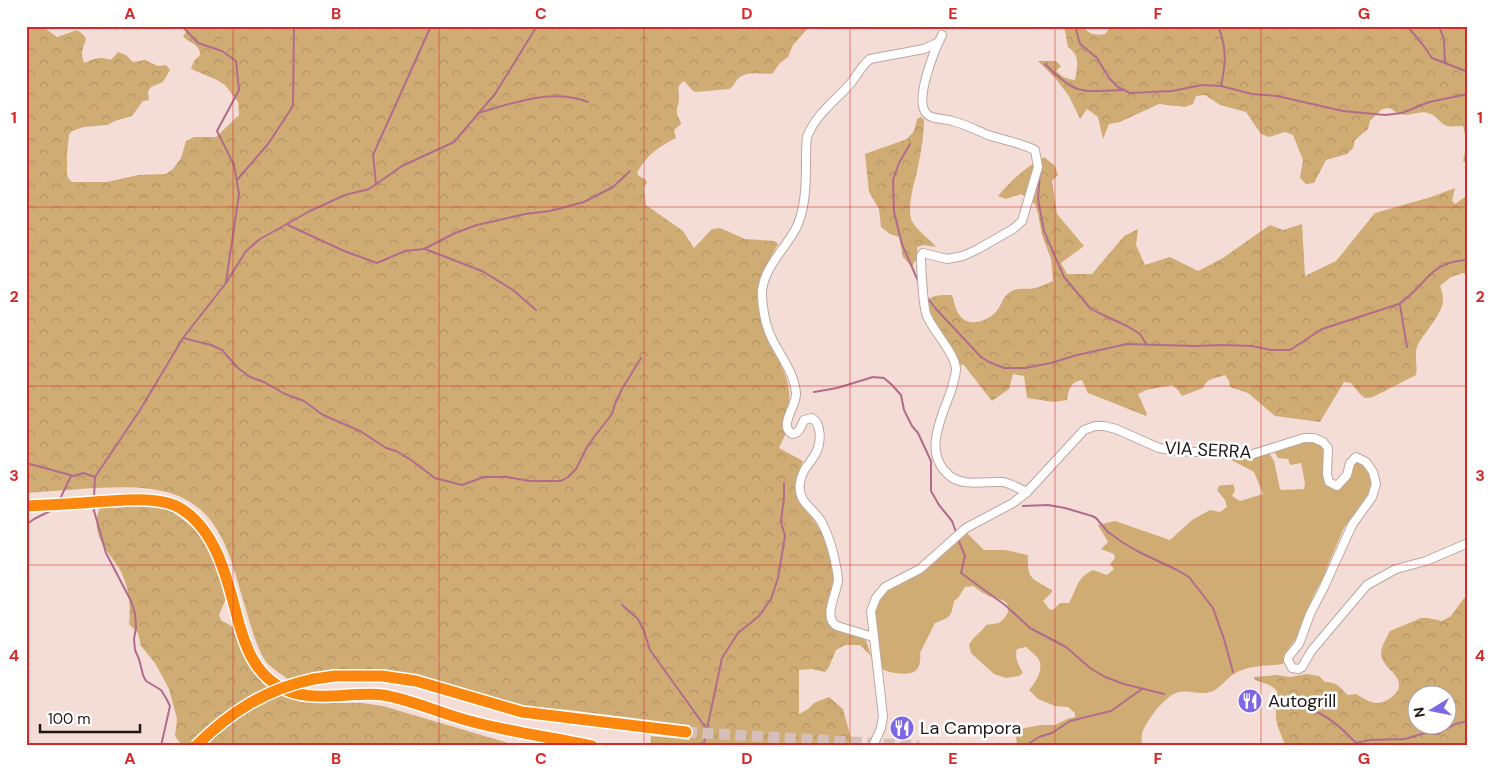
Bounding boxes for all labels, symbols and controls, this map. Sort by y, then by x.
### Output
text: A [124,3,136,24]
text: B [331,3,341,24]
text: C [535,3,547,24]
text: D [741,3,753,24]
text: E [948,3,958,24]
text: F [1154,3,1163,24]
text: G [1358,3,1370,24]
text: 1 [11,107,17,128]
text: 1 [1477,107,1483,128]
text: 2 [9,286,19,307]
text: 2 [1475,286,1485,307]
street label: VIA SERRA [1164,436,1252,464]
text: 3 [9,465,19,486]
text: 3 [1475,465,1485,486]
text: 4 [9,645,19,666]
text: 4 [1475,645,1485,666]
north arrow [1406,684,1456,734]
restaurant icon: Autogrill [1237,688,1263,714]
place label: Autogrill [1268,689,1336,713]
scale bar [40,702,140,734]
text: N [1409,706,1429,719]
text: 100 m [48,709,91,729]
restaurant icon: La Campora [889,715,915,741]
place label: La Campora [920,716,1021,740]
text: A [124,748,136,769]
text: B [331,748,341,769]
text: C [535,748,547,769]
text: D [741,748,753,769]
text: E [948,748,958,769]
text: F [1154,748,1163,769]
text: G [1358,748,1370,769]

